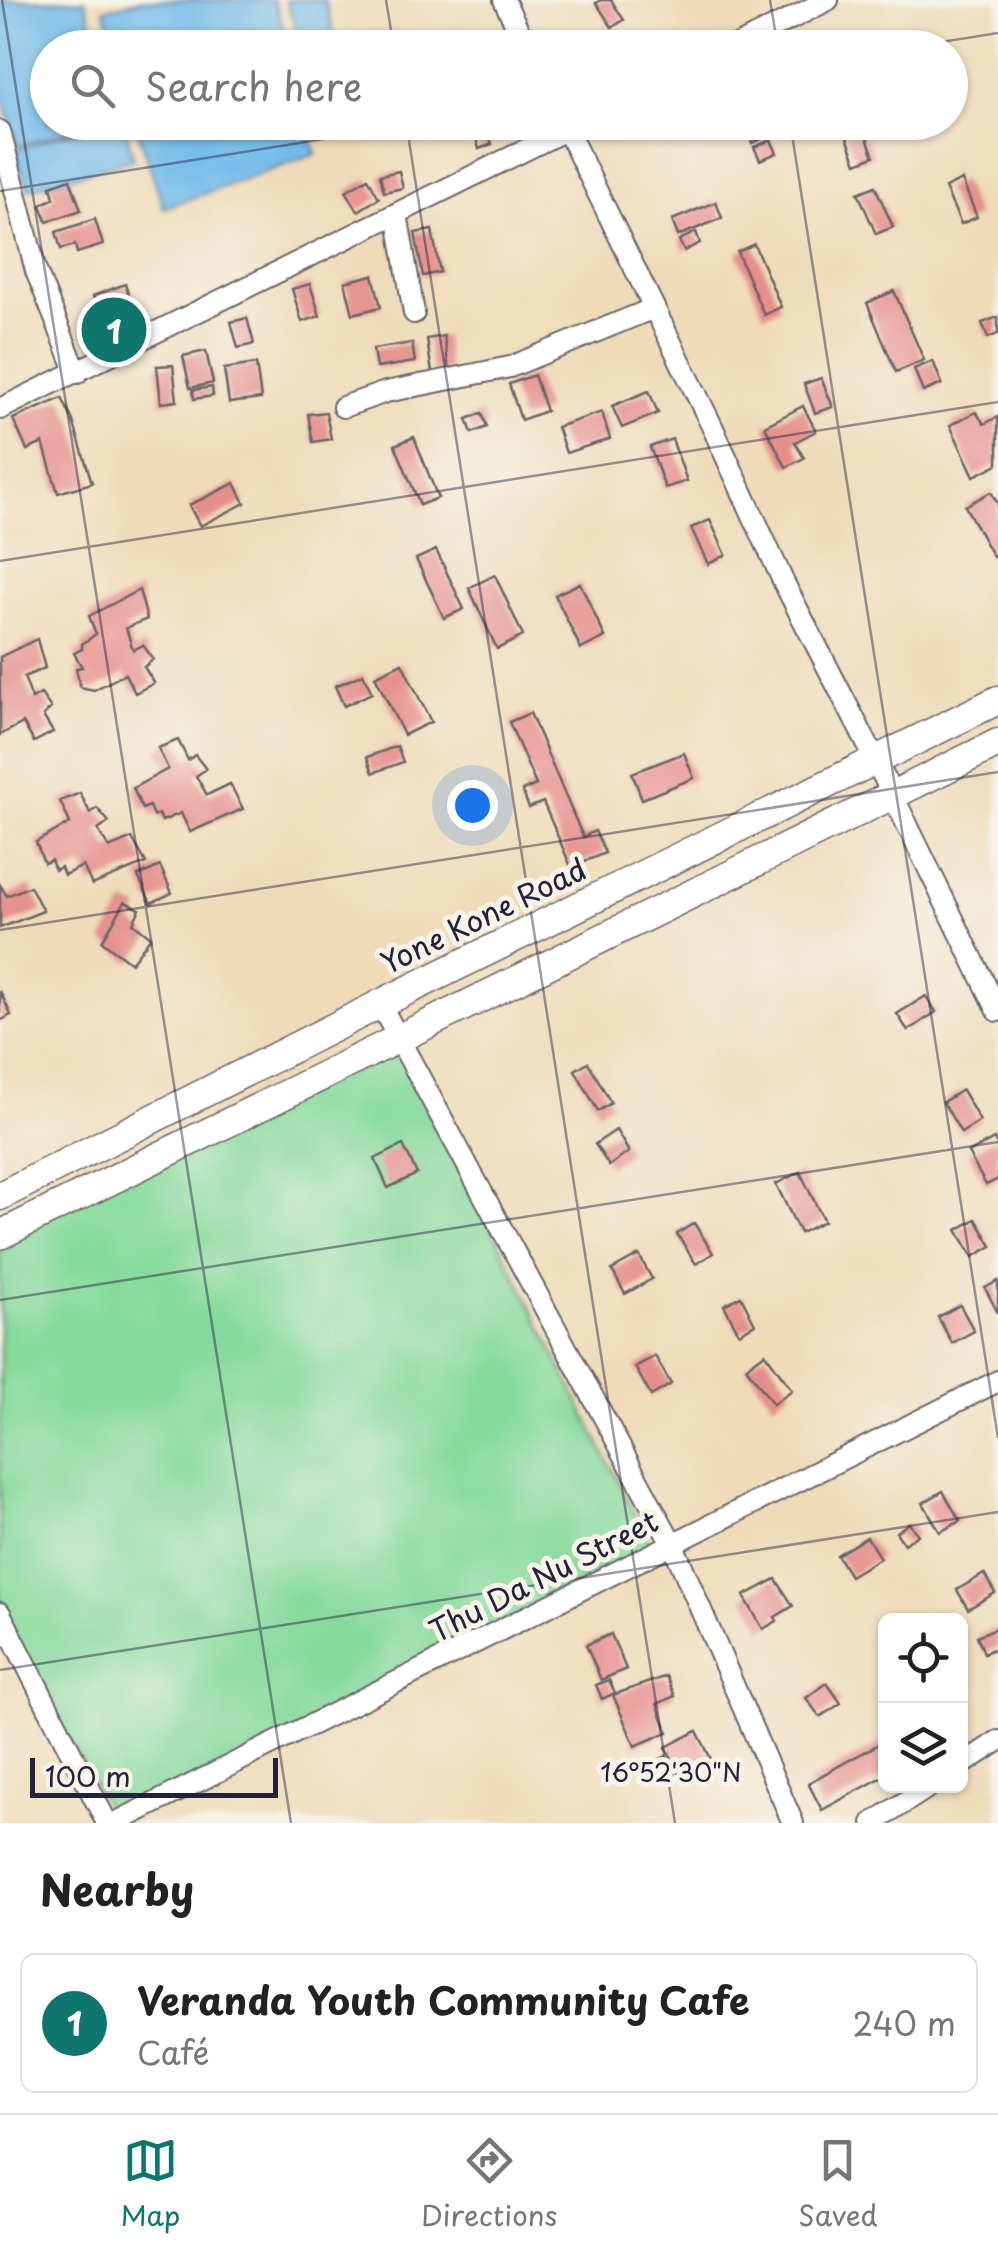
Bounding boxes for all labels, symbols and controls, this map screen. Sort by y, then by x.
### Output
search box [30,30,968,140]
text: Search here [145,57,362,114]
icon: search [65,58,120,113]
pin: 1 [82,292,146,368]
your location [447,780,498,831]
street label: Yone Kone Road [372,845,593,984]
street label: Thu Da Nu Street [421,1498,665,1652]
map controls [878,1613,968,1793]
button: locate [878,1613,968,1703]
button: layers [878,1703,968,1793]
scale bar [30,1753,278,1798]
text: 16°52'30"N [600,1753,742,1791]
text: 100 m [45,1754,131,1797]
text: Nearby [40,1857,194,1920]
text: Veranda Youth Community Cafe [137,1971,750,2028]
text: 1 [67,1999,82,2047]
text: 240 m [853,1999,956,2047]
text: Café [137,2028,209,2076]
tab: Map [120,2133,180,2236]
tab: Directions [421,2133,557,2236]
tab: Saved [798,2133,878,2236]

